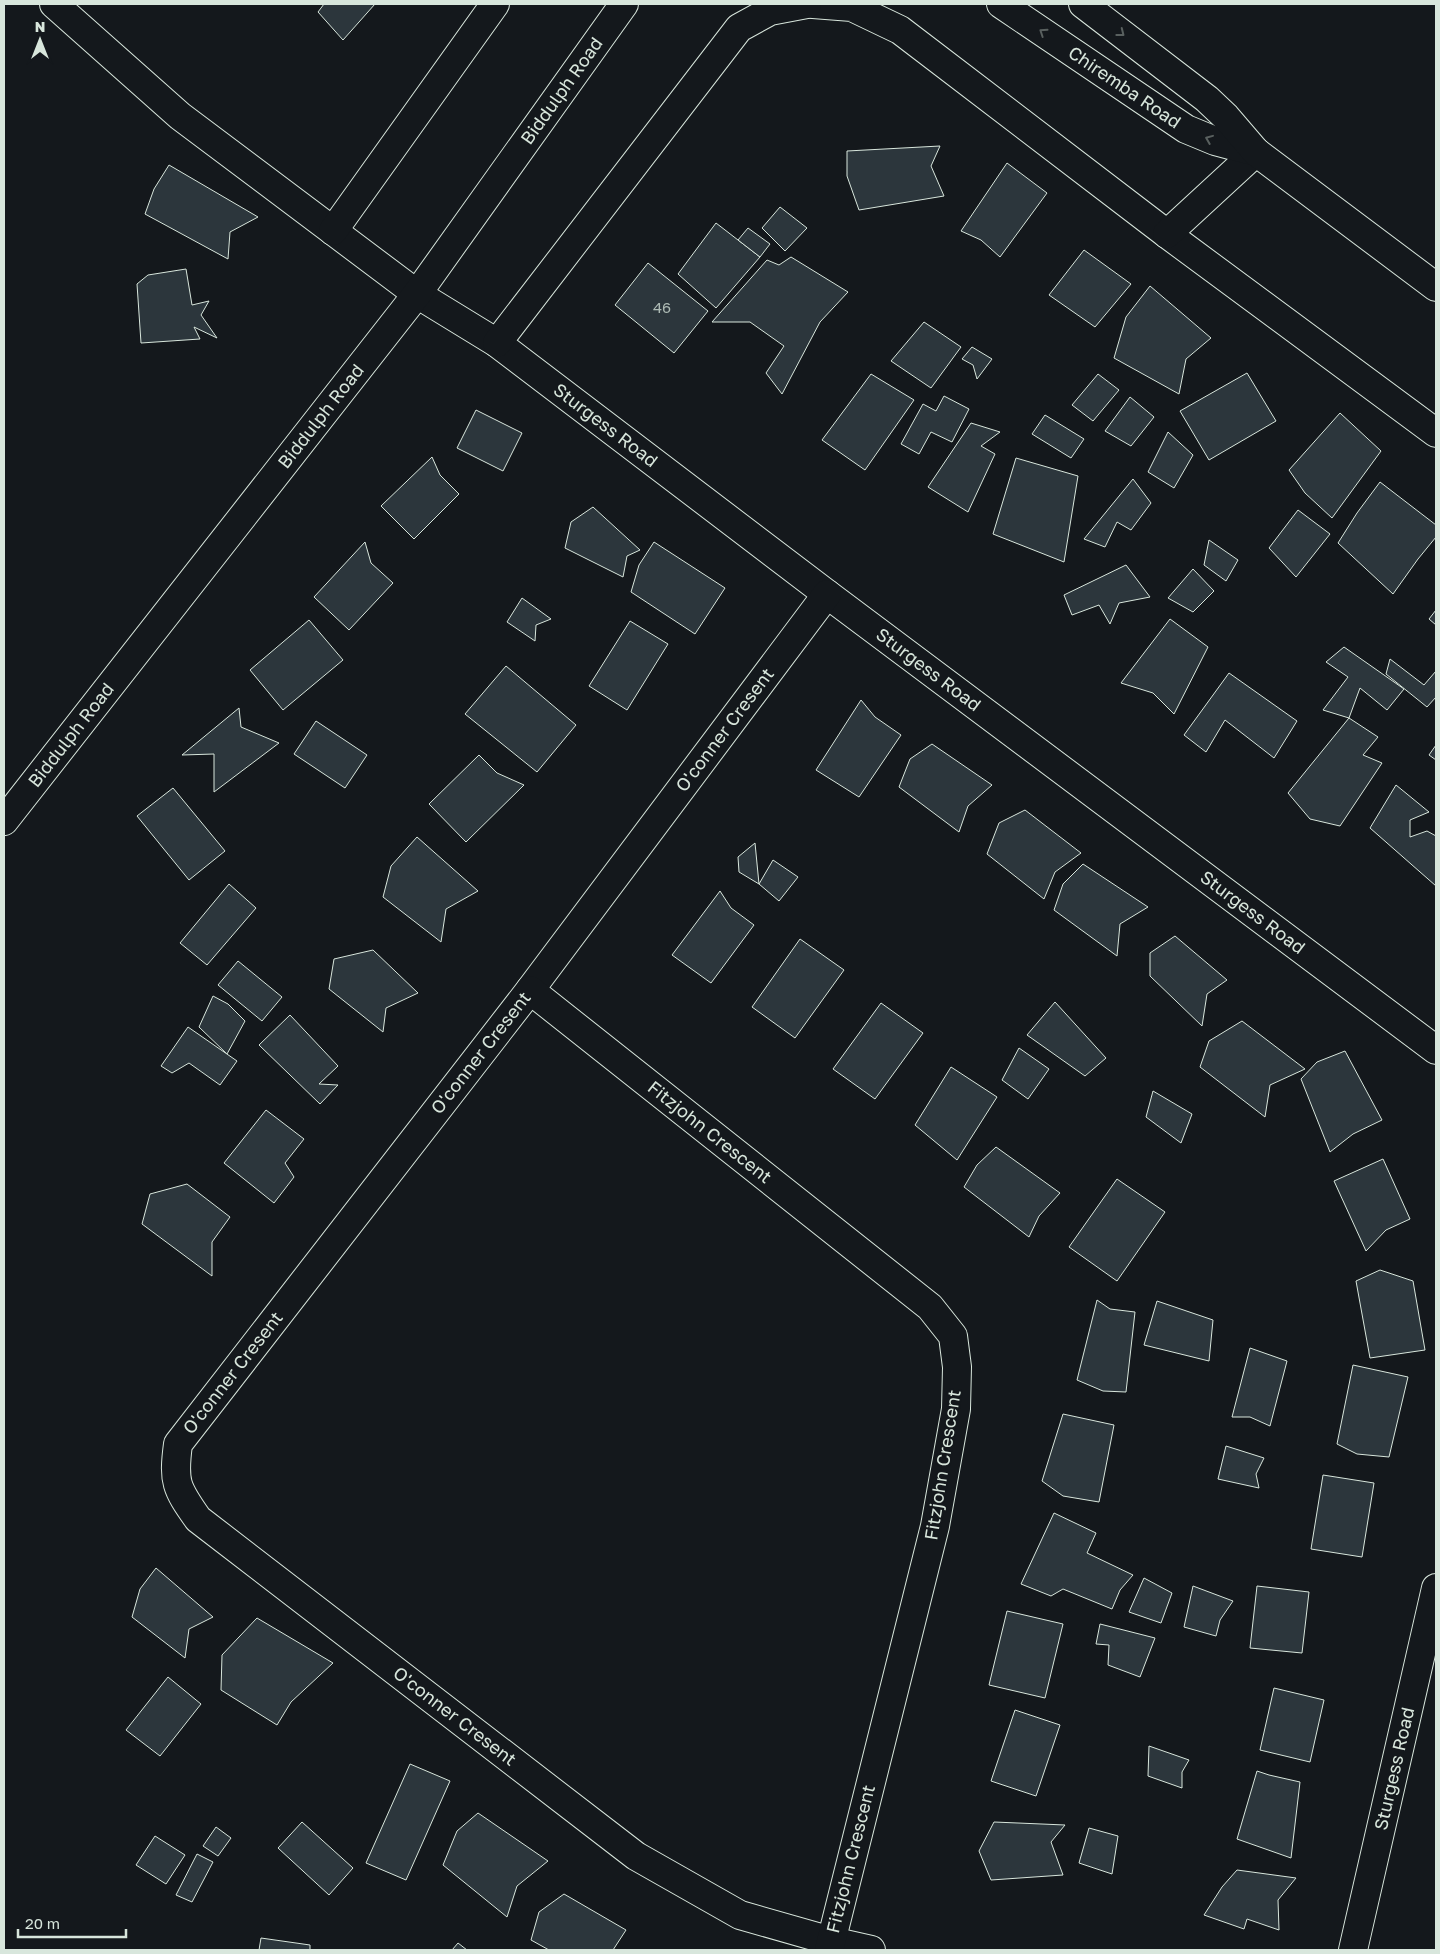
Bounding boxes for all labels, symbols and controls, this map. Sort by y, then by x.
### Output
north arrow [15,15,65,65]
text: N [35,18,45,35]
one-way arrow [1115,28,1124,36]
one-way arrow [1039,29,1048,39]
street label: Biddulph Road [515,33,607,148]
street label: Chiremba Road [1064,41,1186,132]
one-way arrow [1205,134,1214,145]
house number: 46 [653,298,671,316]
street label: Biddulph Road [273,359,368,472]
street label: Sturgess Road [549,378,663,471]
street label: Sturgess Road [872,623,986,715]
street label: O'conner Cresent [670,663,778,796]
street label: Biddulph Road [23,678,118,791]
street label: Sturgess Road [1196,865,1310,958]
street label: O'conner Cresent [426,987,535,1118]
street label: Fitzjohn Crescent [644,1076,777,1187]
street label: O'conner Cresent [178,1307,287,1438]
street label: Fitzjohn Crescent [919,1388,965,1542]
street label: O'conner Cresent [389,1661,521,1770]
street label: Sturgess Road [1369,1705,1418,1832]
street label: Fitzjohn Crescent [821,1782,879,1935]
scale bar [18,1906,125,1938]
text: 20 m [25,1914,60,1932]

